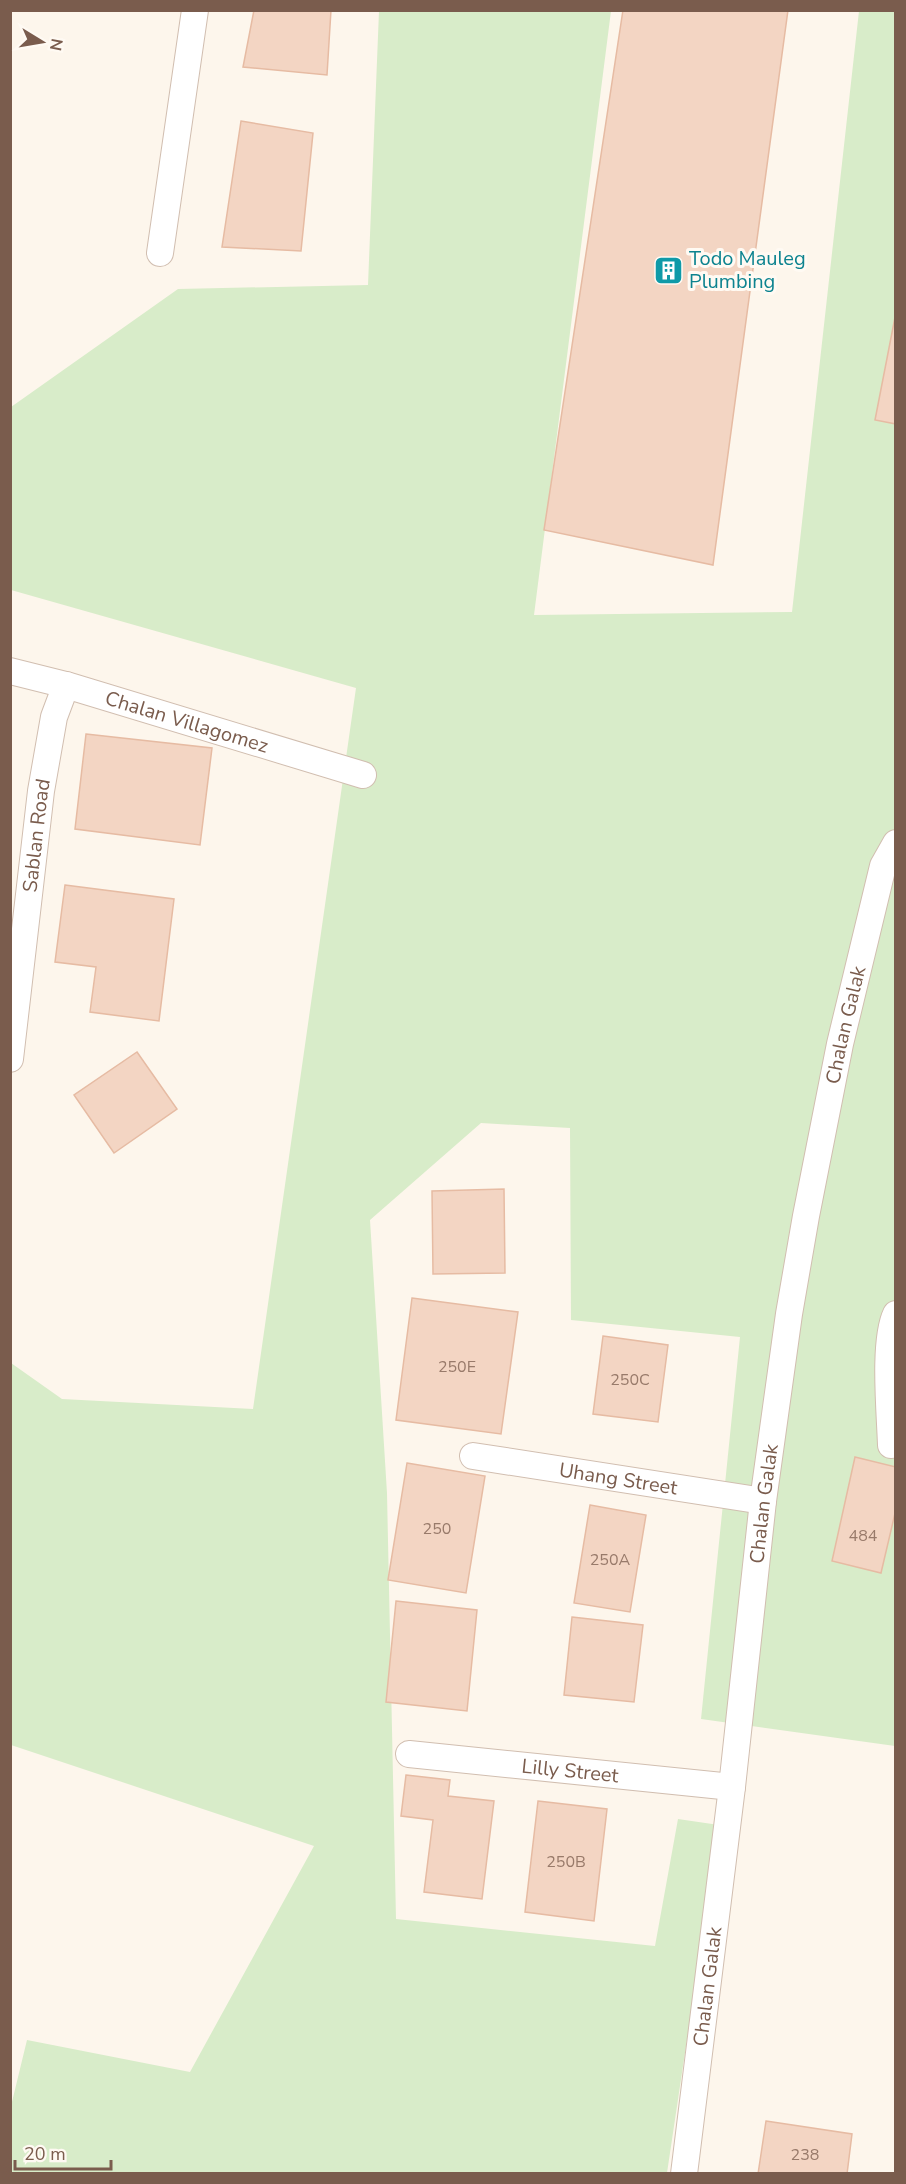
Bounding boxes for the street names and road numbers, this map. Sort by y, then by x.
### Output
street label: Chalan Villagomez [102,685,272,760]
street label: Sablan Road [16,777,57,894]
street label: Chalan Galak [819,962,873,1086]
street label: Chalan Galak [743,1441,785,1565]
street label: Uhang Street [557,1457,680,1502]
street label: Lilly Street [520,1753,621,1789]
street label: Chalan Galak [687,1924,729,2048]

